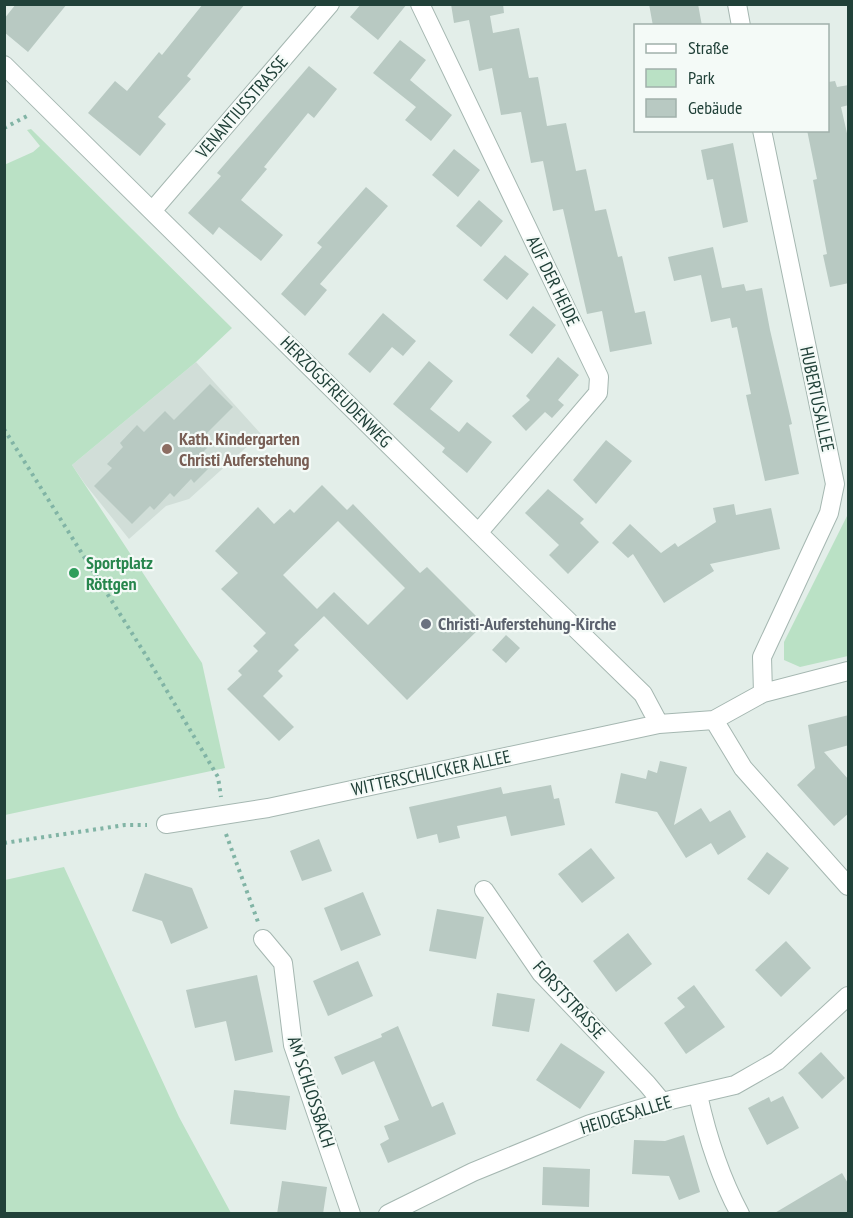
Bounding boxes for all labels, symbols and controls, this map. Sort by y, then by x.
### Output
legend [634,24,829,132]
text: Straße [688,36,729,59]
street label: VENANTIUSSTRASSE [190,50,293,164]
text: Park [688,66,715,89]
text: Gebäude [688,96,742,119]
street label: AUF DER HEIDE [522,232,585,330]
street label: HERZOGSFREUDENWEG [276,331,397,452]
street label: HUBERTUSALLEE [795,344,840,454]
place label: Kath. Kindergarten Christi Auferstehung [179,427,310,471]
marker: Kath. Kindergarten Christi Auferstehung [160,442,174,456]
place label: Sportplatz Röttgen [86,551,153,595]
marker: Sportplatz Röttgen [67,566,81,580]
place label: Christi-Auferstehung-Kirche [438,612,617,635]
marker: Christi-Auferstehung-Kirche [419,617,433,631]
street label: WITTERSCHLICKER ALLEE [349,744,513,801]
street label: FORSTSTRASSE [528,956,610,1044]
street label: AM SCHLOSSBACH [283,1033,340,1150]
street label: HEIDGESALLEE [577,1090,674,1139]

